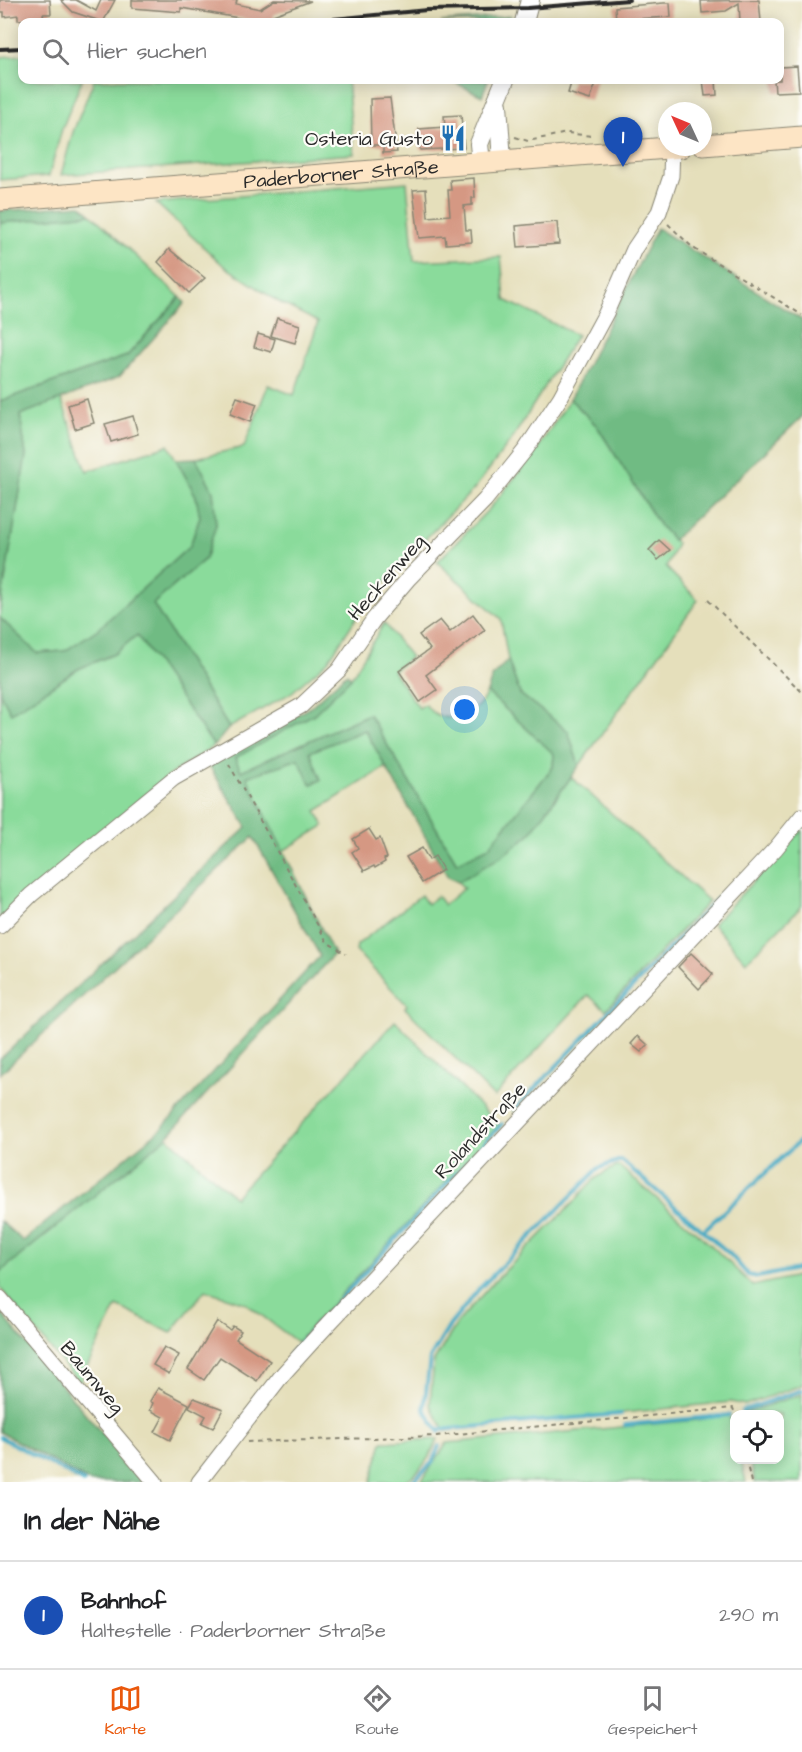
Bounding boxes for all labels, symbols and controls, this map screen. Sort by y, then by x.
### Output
search box [18,18,784,84]
icon: search [39,35,72,68]
text: Hier suchen [87,36,206,67]
north arrow [658,102,712,156]
pin: 1 [604,118,642,167]
restaurant icon: Osteria Gusto [438,123,468,153]
place label: Osteria Gusto [305,125,433,153]
street label: Paderborner Straße [242,153,440,196]
street label: Heckenweg [341,528,433,627]
your location [450,695,479,724]
street label: Rolandstraße [428,1076,533,1185]
street label: Baumweg [53,1335,131,1421]
map controls [730,1410,784,1464]
button: locate [730,1410,784,1464]
text: In der Nähe [24,1503,160,1539]
text: Bahnhof [81,1586,166,1617]
text: 1 [42,1601,45,1629]
text: 290 m [719,1601,778,1629]
text: Haltestelle · Paderborner Straße [81,1617,386,1645]
tab: Karte [104,1682,146,1740]
tab: Route [355,1682,399,1740]
tab: Gespeichert [608,1682,698,1740]

